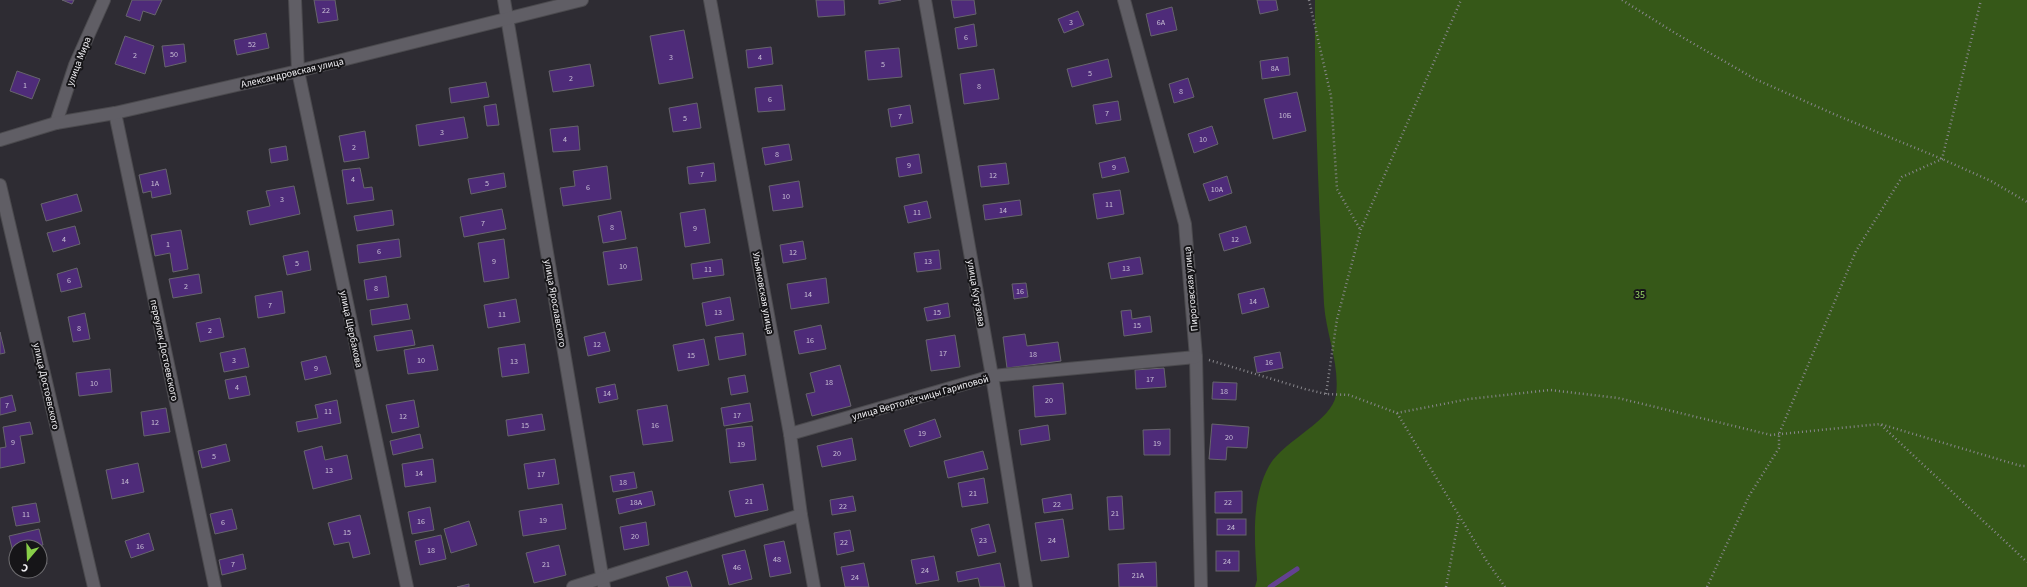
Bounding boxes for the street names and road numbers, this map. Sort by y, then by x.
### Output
street label: улица Мира [63,35,95,88]
street label: Александровская улица [239,54,345,92]
street label: Пироговская улица [1180,246,1202,332]
street label: Ульяновская улица [749,251,777,336]
street label: улица Ярославского [540,258,570,348]
street label: улица Кутузова [963,259,989,328]
street label: улица Щербакова [336,289,366,369]
street label: переулок Достоевского [146,298,182,402]
street label: улица Достоевского [29,342,63,431]
street label: улица Вертолётчицы Гариповой [850,372,990,424]

